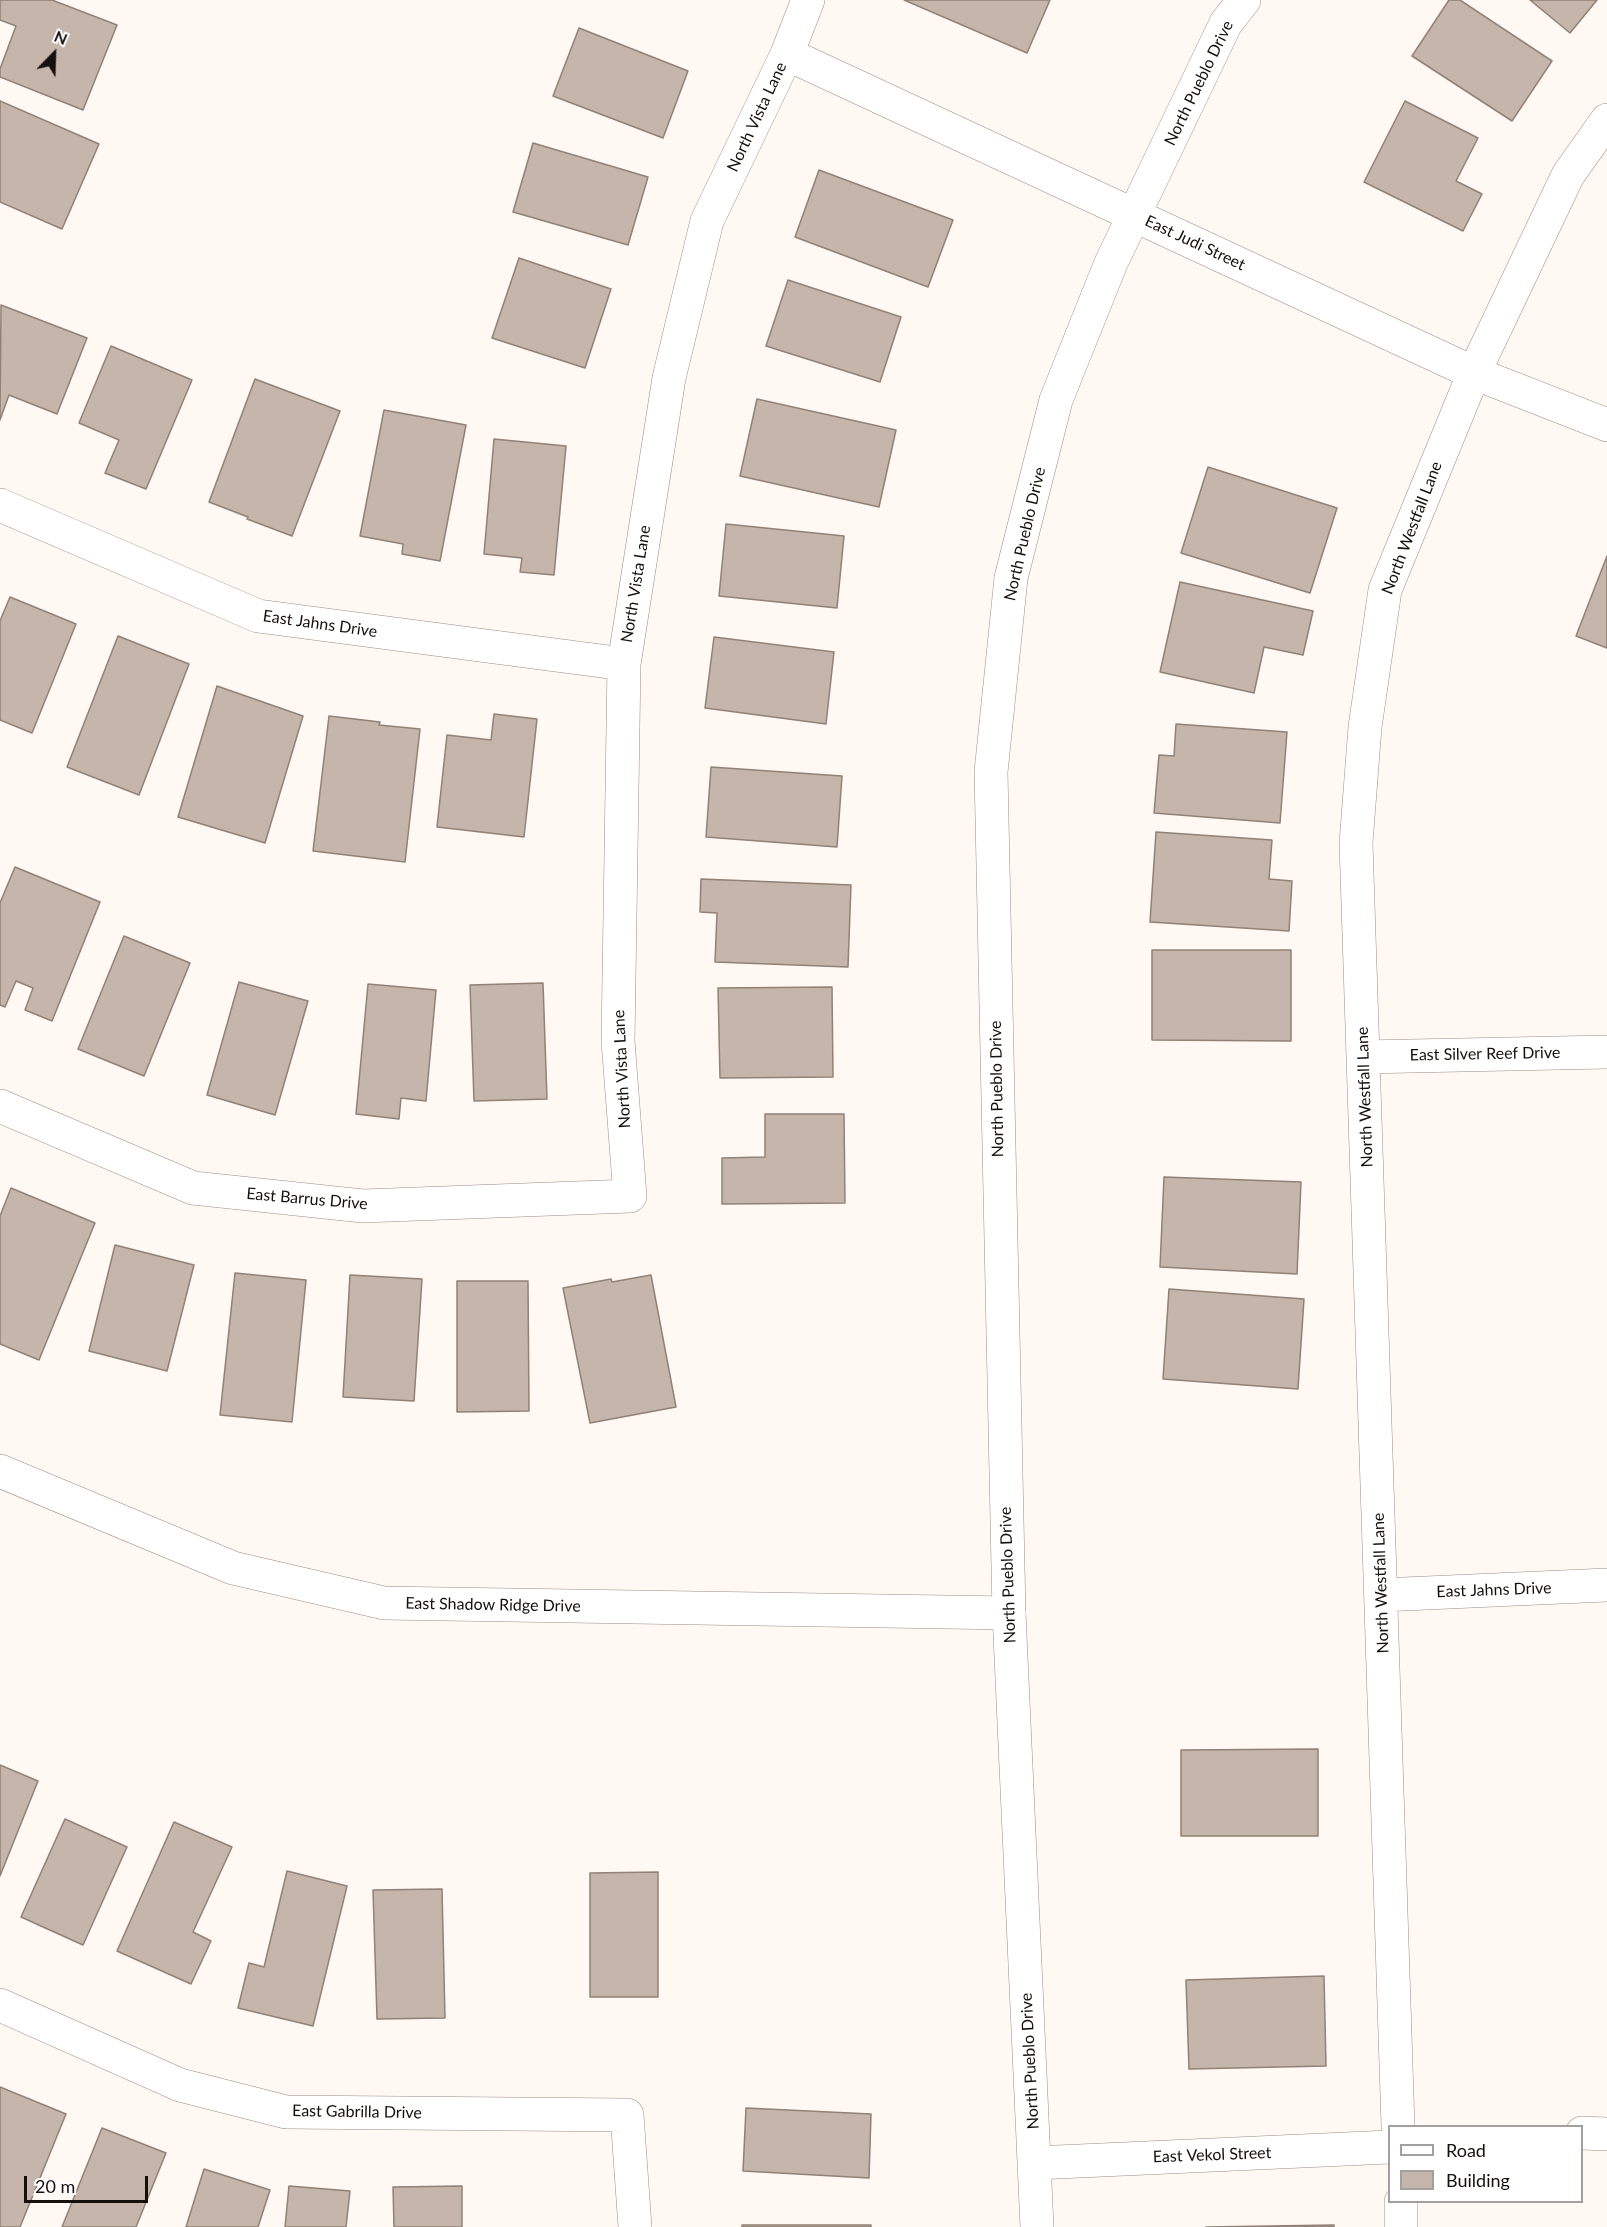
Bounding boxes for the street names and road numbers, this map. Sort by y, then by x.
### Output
street label: North Pueblo Drive [1160,17,1238,149]
street label: North Vista Lane [723,59,791,175]
street label: East Judi Street [1142,211,1248,275]
street label: North Westfall Lane [1378,459,1446,597]
street label: North Pueblo Drive [1000,465,1050,603]
street label: North Vista Lane [617,524,655,644]
street label: East Jahns Drive [262,606,378,642]
street label: North Vista Lane [609,1009,635,1129]
street label: North Pueblo Drive [986,1021,1008,1157]
street label: North Westfall Lane [1353,1026,1377,1168]
street label: East Silver Reef Drive [1410,1043,1560,1065]
street label: East Barrus Drive [246,1184,368,1214]
street label: North Pueblo Drive [996,1506,1020,1644]
street label: North Westfall Lane [1369,1512,1393,1654]
street label: East Jahns Drive [1436,1578,1552,1602]
street label: East Shadow Ridge Drive [405,1594,581,1616]
street label: North Pueblo Drive [1017,1992,1043,2130]
street label: East Gabrilla Drive [292,2101,422,2123]
street label: East Vekol Street [1152,2143,1272,2167]

